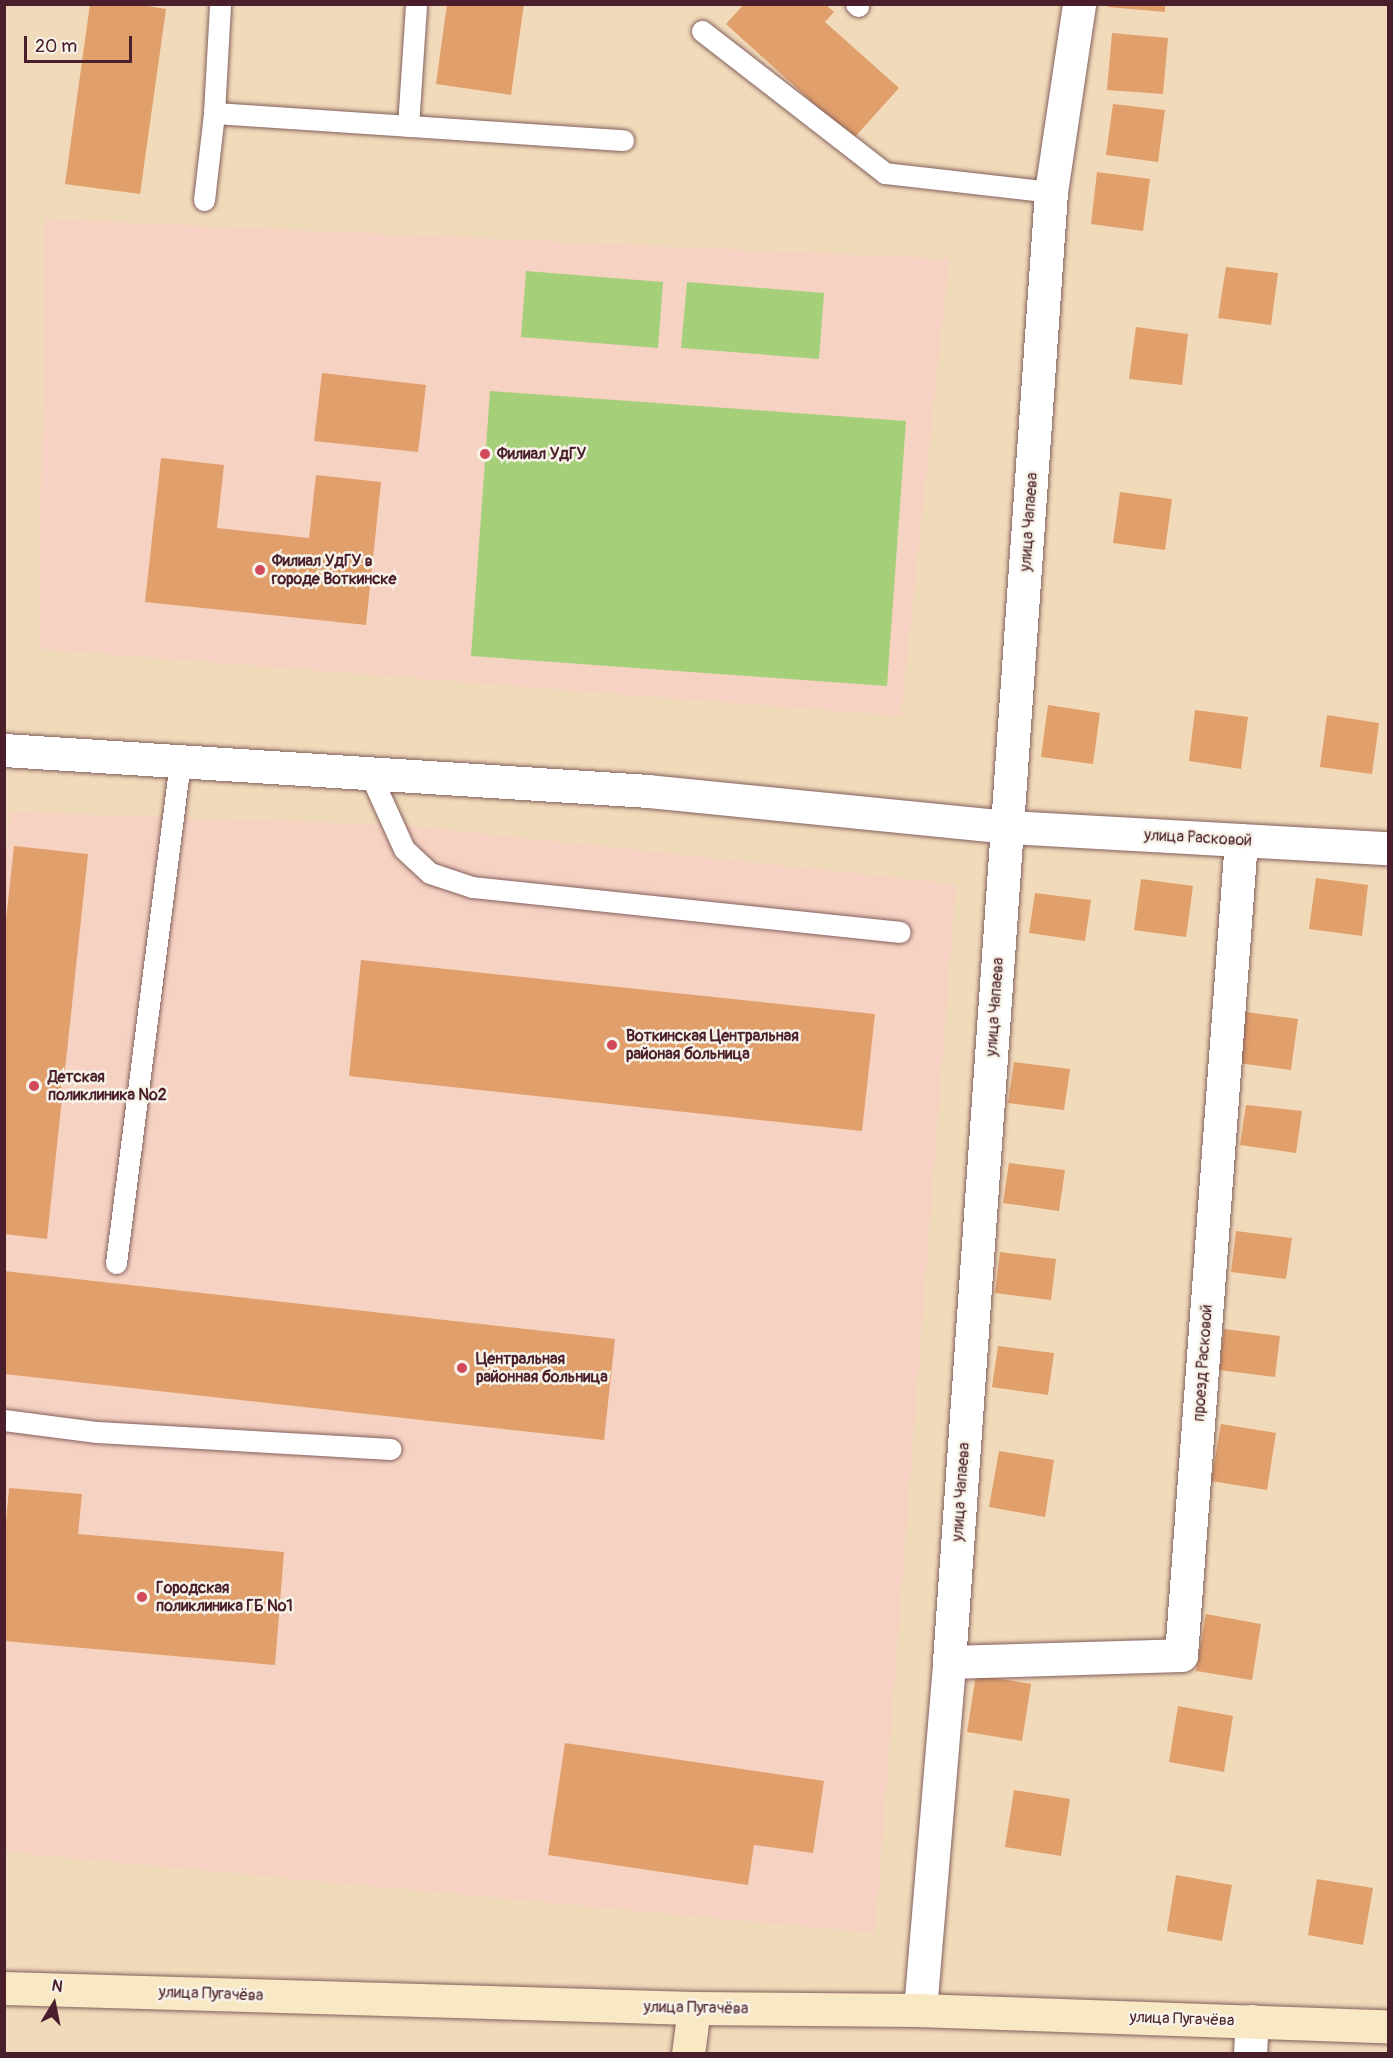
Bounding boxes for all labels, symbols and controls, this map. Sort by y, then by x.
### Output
scale bar [27,24,135,62]
text: 20 m [35,35,77,58]
place label: Филиал УдГУ [497,444,586,464]
marker: Филиал УдГУ [478,447,492,461]
street label: улица Чапаева [1016,472,1042,572]
place label: Филиал УдГУ в городе Воткинске [272,551,396,589]
marker: Филиал УдГУ в городе Воткинске [253,563,267,577]
street label: улица Расковой [1144,826,1252,850]
street label: улица Чапаева [982,957,1008,1057]
place label: Воткинская Центральная районая больница [626,1026,799,1064]
marker: Воткинская Центральная районая больница [603,1036,621,1054]
place label: Детская поликлиника №2 [48,1067,167,1105]
marker: Детская поликлиника №2 [25,1077,43,1095]
street label: проезд Расковой [1189,1304,1217,1422]
place label: Центральная районная больница [476,1349,608,1387]
marker: Центральная районная больница [453,1359,471,1377]
street label: улица Чапаева [948,1442,974,1542]
place label: Городская поликлиника ГБ №1 [156,1578,293,1616]
marker: Городская поликлиника ГБ №1 [133,1588,151,1606]
north arrow [24,1974,84,2034]
text: N [50,1975,64,1997]
street label: улица Пугачёва [158,1983,264,2005]
street label: улица Пугачёва [644,1997,748,2019]
street label: улица Пугачёва [1129,2008,1235,2030]

